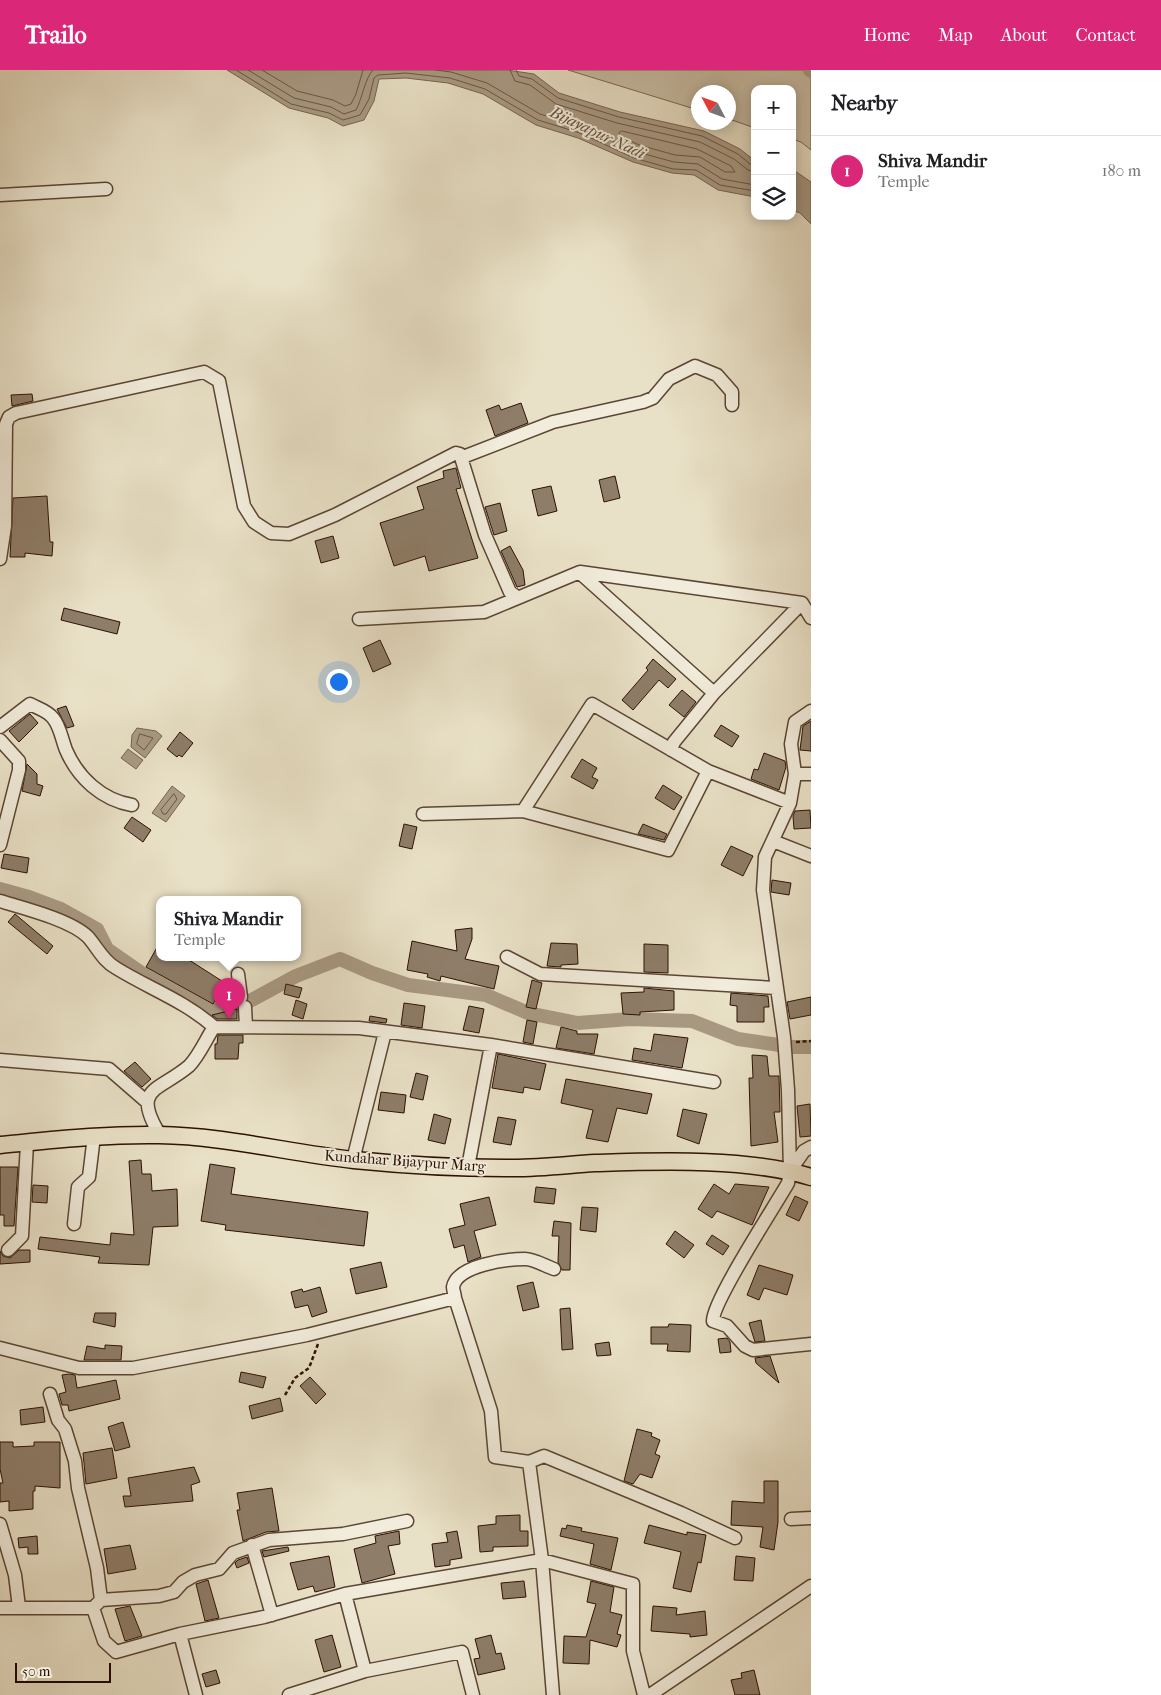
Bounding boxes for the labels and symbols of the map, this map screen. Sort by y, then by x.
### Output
north arrow [691,85,736,130]
water label: Bijayapur Nadi [546,102,650,163]
your location [326,669,352,695]
pin: 1 [213,978,245,1019]
street label: Kundahar Bijaypur Marg [324,1146,487,1176]
scale bar [15,1660,111,1683]

